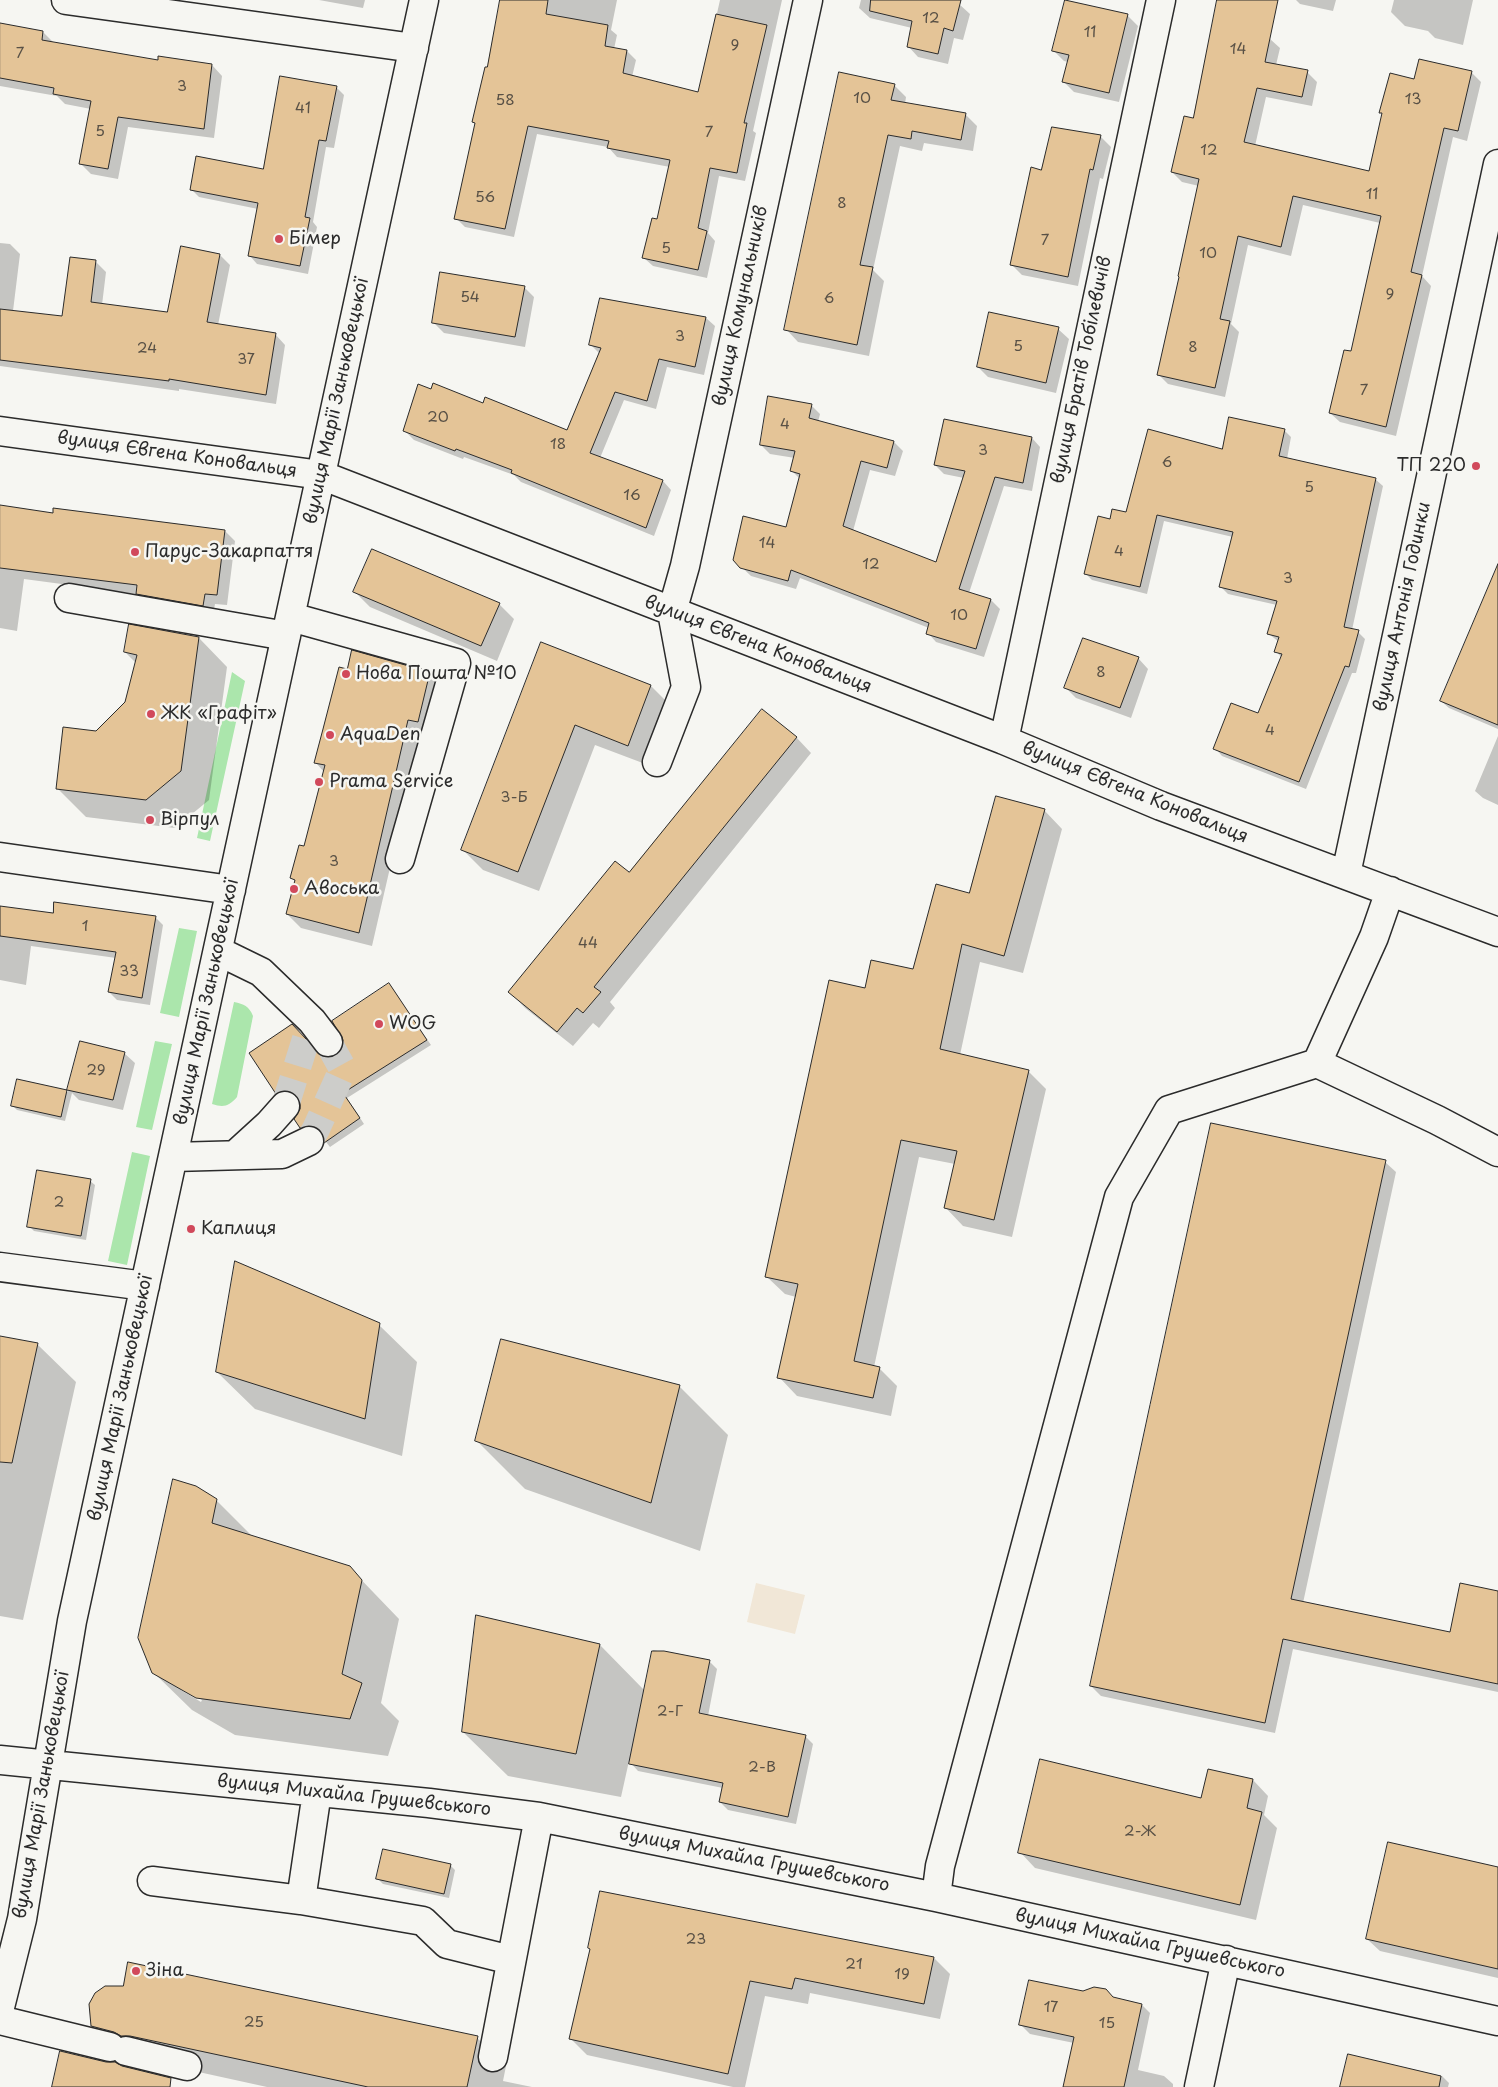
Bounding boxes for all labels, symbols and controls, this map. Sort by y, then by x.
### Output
house number: 12 [922,10,940,28]
house number: 11 [1084,24,1096,42]
house number: 9 [731,37,739,55]
house number: 14 [1230,41,1246,59]
house number: 7 [16,45,24,63]
house number: 3 [177,78,187,96]
house number: 10 [853,90,871,108]
house number: 13 [1405,91,1421,109]
house number: 58 [495,92,515,110]
house number: 41 [295,100,311,118]
house number: 5 [95,123,105,141]
house number: 7 [705,124,713,142]
house number: 12 [1200,142,1218,160]
house number: 11 [1366,186,1378,204]
house number: 56 [475,189,495,207]
house number: 8 [837,195,847,213]
street label: вулиця Комунальників [709,204,773,408]
place label: Бімер [289,228,341,250]
house number: 7 [1041,232,1049,250]
marker: Бімер [273,233,285,245]
house number: 5 [661,240,671,258]
house number: 10 [1199,245,1217,263]
street label: вулиця Братів Тобілевичів [1047,254,1117,486]
street label: вулиця Марії Заньковецької [300,276,374,526]
house number: 9 [1386,286,1394,304]
house number: 54 [460,289,480,307]
house number: 6 [824,290,834,308]
house number: 3 [675,328,685,346]
house number: 5 [1013,338,1023,356]
house number: 8 [1188,339,1198,357]
house number: 24 [137,340,157,358]
house number: 37 [237,351,255,369]
house number: 7 [1360,382,1368,400]
house number: 20 [427,409,449,427]
house number: 4 [780,416,790,434]
street label: вулиця Євгена Коновальця [56,427,298,483]
house number: 18 [550,436,566,454]
house number: 3 [978,442,988,460]
house number: 6 [1162,454,1172,472]
place label: ТП 220 [1397,455,1466,477]
marker: ТП 220 [1470,460,1482,472]
house number: 5 [1304,479,1314,497]
house number: 16 [623,487,641,505]
street label: вулиця Антонія Годинки [1370,500,1436,714]
house number: 14 [759,535,775,553]
place label: Парус-Закарпаття [145,541,313,563]
house number: 4 [1114,543,1124,561]
marker: Парус-Закарпаття [129,546,141,558]
house number: 12 [862,556,880,574]
house number: 3 [1283,570,1293,588]
street label: вулиця Євгена Коновальця [641,592,875,698]
house number: 10 [950,607,968,625]
place label: Нова Пошта №10 [356,663,517,685]
house number: 8 [1096,664,1106,682]
marker: Нова Пошта №10 [340,668,352,680]
place label: ЖК «Графіт» [161,703,277,725]
marker: ЖК «Графіт» [145,708,157,720]
house number: 4 [1265,722,1275,740]
place label: AquaDen [340,724,420,746]
marker: AquaDen [324,729,336,741]
street label: вулиця Євгена Коновальця [1019,738,1251,848]
place label: Prama Service [329,771,453,793]
marker: Prama Service [313,776,325,788]
house number: 3-Б [501,789,527,807]
place label: Вірпул [160,809,219,831]
marker: Вірпул [144,814,156,826]
house number: 3 [329,853,339,871]
street label: вулиця Марії Заньковецької [170,877,244,1127]
place label: Авоська [304,878,379,900]
marker: Авоська [288,883,300,895]
house number: 1 [82,918,88,936]
house number: 44 [578,935,598,953]
house number: 33 [119,963,139,981]
place label: WOG [389,1013,436,1035]
marker: WOG [373,1018,385,1030]
house number: 29 [86,1062,106,1080]
house number: 2 [54,1194,64,1212]
place label: Каплиця [201,1218,276,1240]
marker: Каплиця [185,1223,197,1235]
street label: вулиця Марії Заньковецької [84,1273,158,1523]
street label: вулиця Марії Заньковецької [10,1669,74,1921]
house number: 2-Г [657,1703,683,1721]
house number: 2-В [748,1759,776,1777]
street label: вулиця Михайла Грушевського [216,1771,492,1821]
street label: вулиця Михайла Грушевського [617,1823,891,1897]
house number: 2-Ж [1124,1823,1156,1841]
street label: вулиця Михайла Грушевського [1013,1905,1287,1983]
house number: 23 [686,1931,706,1949]
house number: 21 [845,1956,863,1974]
place label: Зіна [146,1960,184,1982]
marker: Зіна [130,1965,142,1977]
house number: 19 [894,1966,910,1984]
house number: 17 [1044,1999,1058,2017]
house number: 25 [244,2014,264,2032]
house number: 15 [1099,2015,1115,2033]

